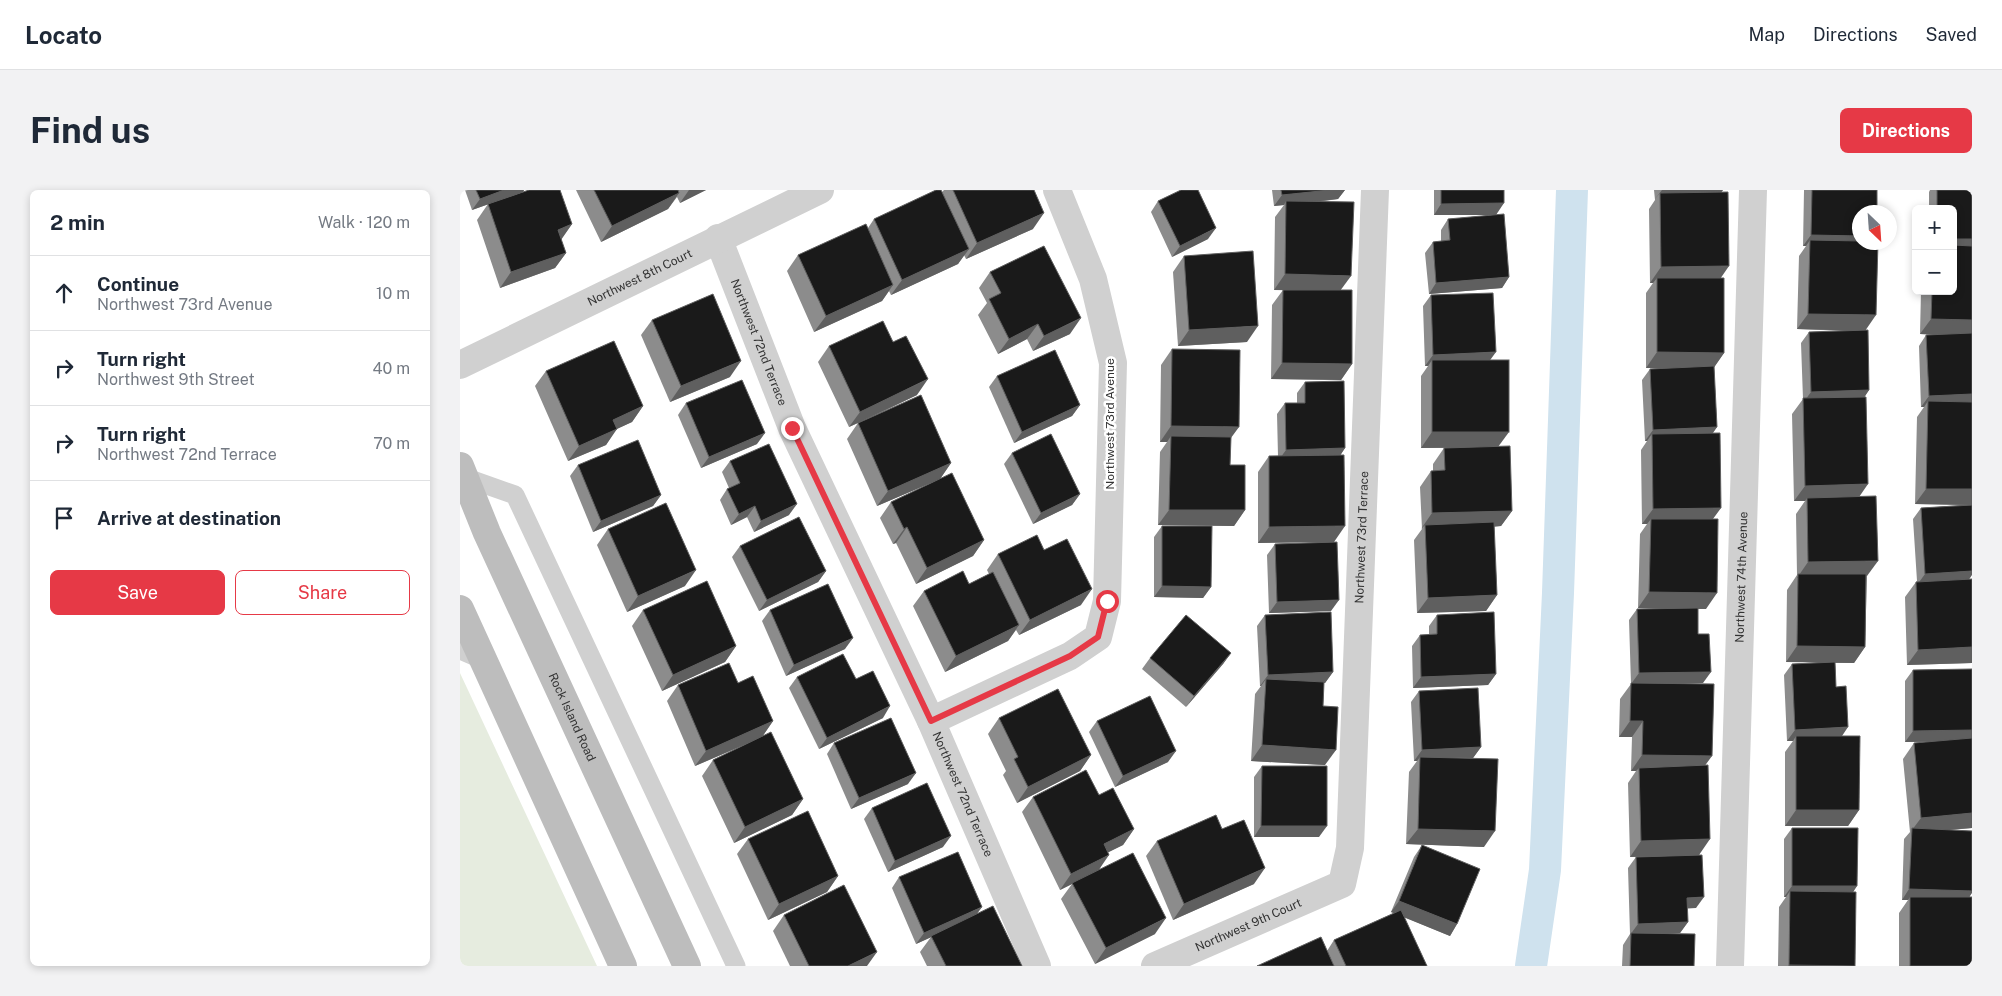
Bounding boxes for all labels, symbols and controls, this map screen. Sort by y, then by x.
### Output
text: Locato [25,21,102,49]
text: Map [1748,24,1785,45]
text: Directions [1813,24,1898,45]
text: Saved [1926,24,1977,45]
button: Directions [1840,108,1972,153]
text: Find us [30,110,150,151]
north arrow [1852,205,1897,250]
map controls [1912,205,1957,295]
button: + [1912,205,1957,250]
text: 2 min [50,210,105,235]
text: Walk · 120 m [318,213,410,232]
street label: Northwest 8th Court [585,246,695,309]
button: − [1912,250,1957,295]
text: Continue [97,273,179,295]
street label: Northwest 72nd Terrace [728,277,790,408]
icon: ahead [50,279,78,307]
text: 10 m [376,284,410,303]
text: Northwest 73rd Avenue [97,295,272,314]
text: Turn right [97,348,186,370]
icon: right [50,354,78,382]
street label: Northwest 73rd Avenue [1103,358,1117,490]
text: 40 m [372,359,410,378]
text: Northwest 9th Street [97,370,255,389]
route end [781,417,804,440]
text: Turn right [97,423,186,445]
icon: right [50,429,78,457]
text: 70 m [373,434,410,453]
text: Northwest 72nd Terrace [97,445,277,464]
street label: Northwest 73rd Terrace [1352,471,1371,604]
icon: arrive [50,504,78,532]
text: Arrive at destination [97,507,281,529]
street label: Northwest 74th Avenue [1733,511,1750,643]
button: Save [50,570,225,615]
button: Share [235,570,410,615]
route start [1096,590,1119,613]
street label: Rock Island Road [546,671,599,764]
street label: Northwest 72nd Terrace [929,730,996,859]
street label: Northwest 9th Court [1193,896,1304,954]

